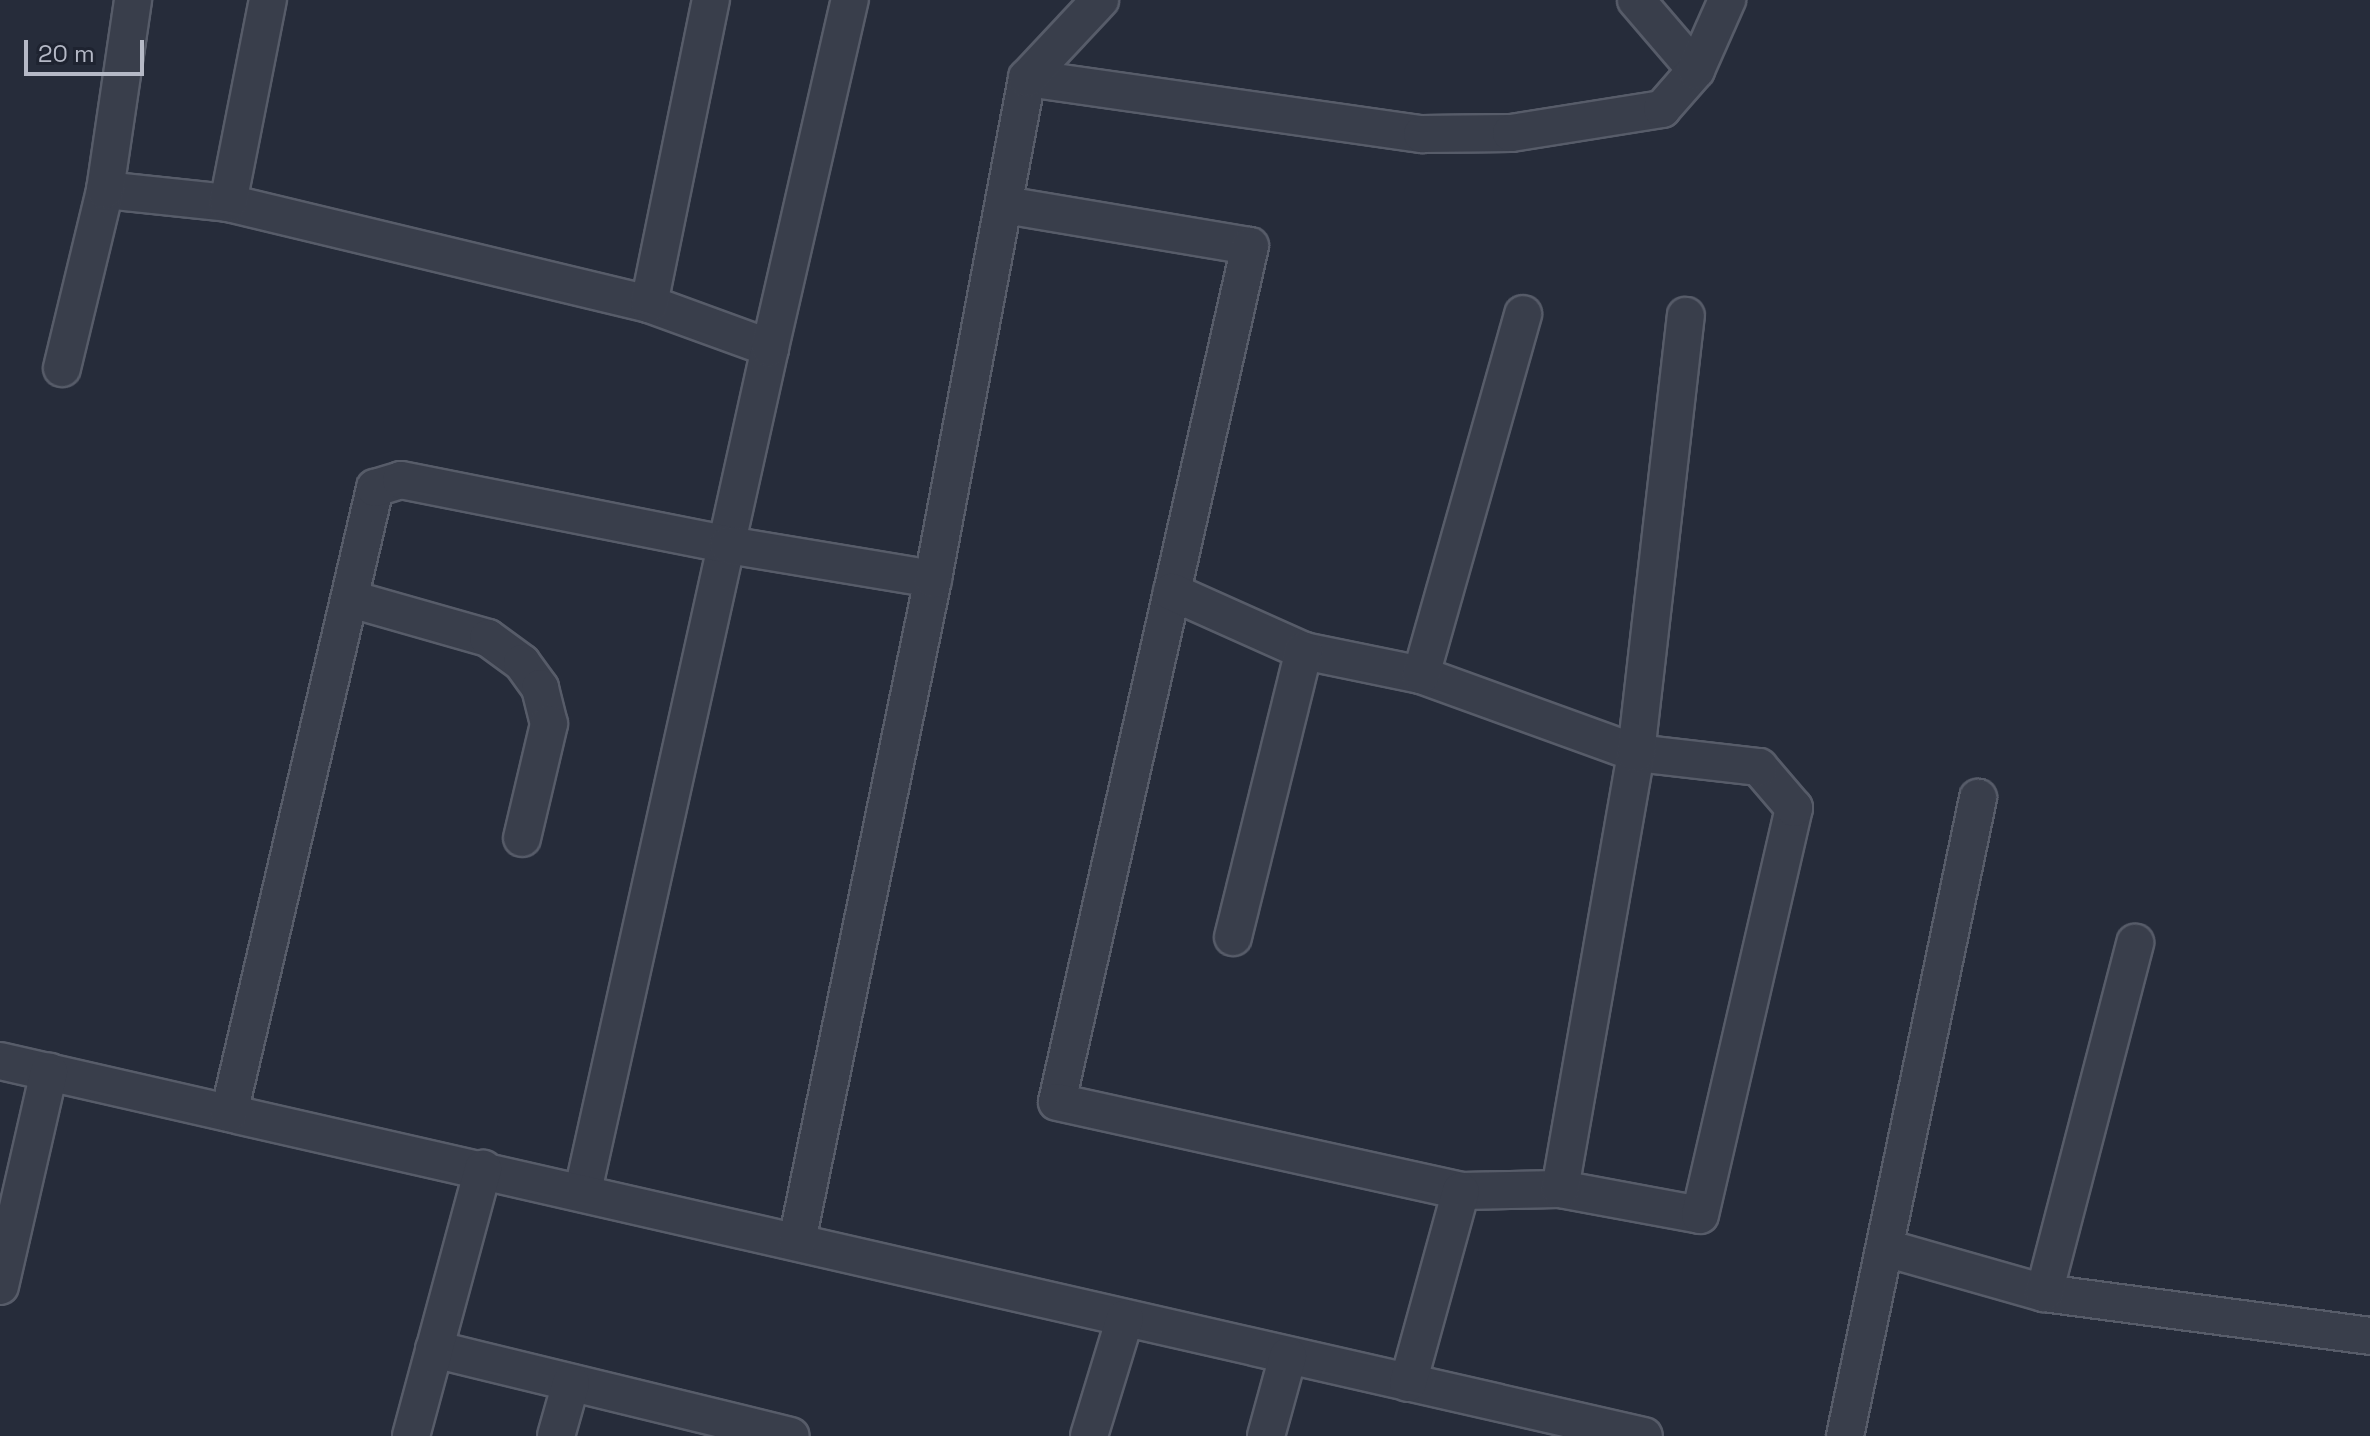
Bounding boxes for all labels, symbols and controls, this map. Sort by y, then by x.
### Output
scale bar [28,24,148,74]
text: 20 m [38,38,95,69]

